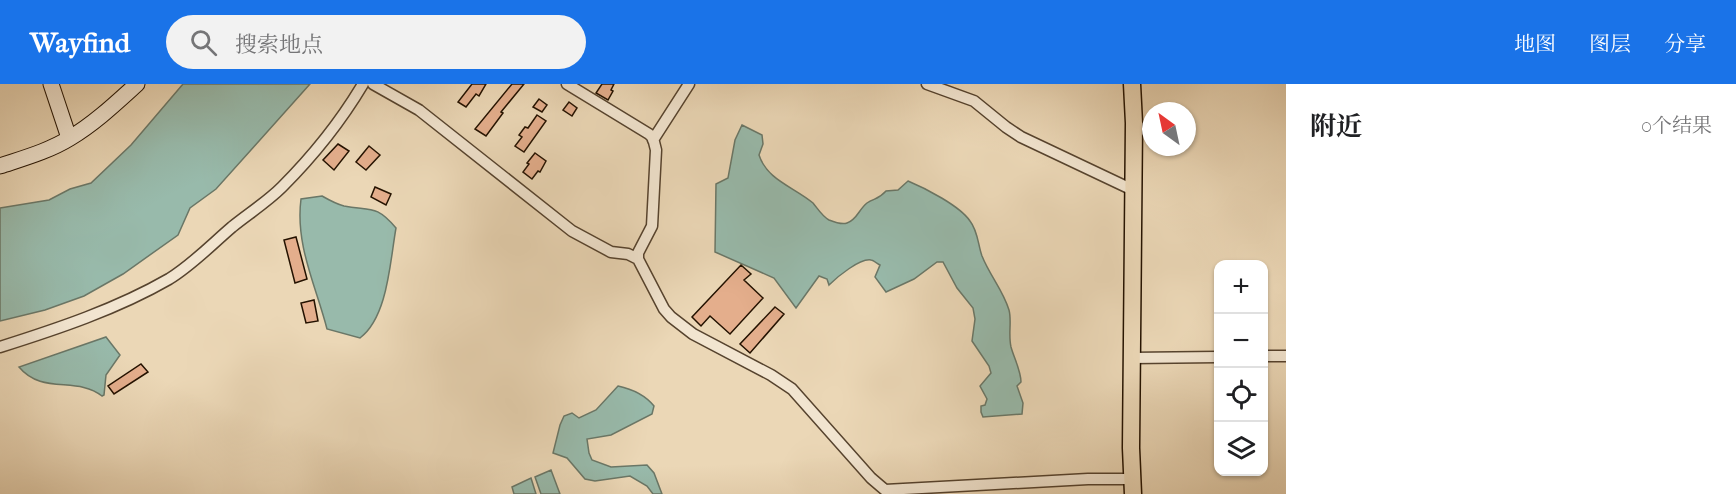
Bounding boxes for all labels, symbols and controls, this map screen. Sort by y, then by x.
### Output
search box [166,15,586,69]
text: Wayfind [30,26,130,59]
icon: search [187,26,220,59]
text: 搜索地点 [235,32,323,58]
text: 地图 [1514,32,1556,56]
text: 图层 [1589,32,1631,56]
text: 分享 [1664,32,1706,56]
north arrow [1142,102,1196,156]
text: 附近 [1310,111,1362,142]
text: 0个结果 [1641,114,1712,137]
map controls [1214,260,1268,476]
button: + [1214,260,1268,314]
button: − [1214,314,1268,368]
button: locate [1214,368,1268,422]
button: layers [1214,422,1268,476]

